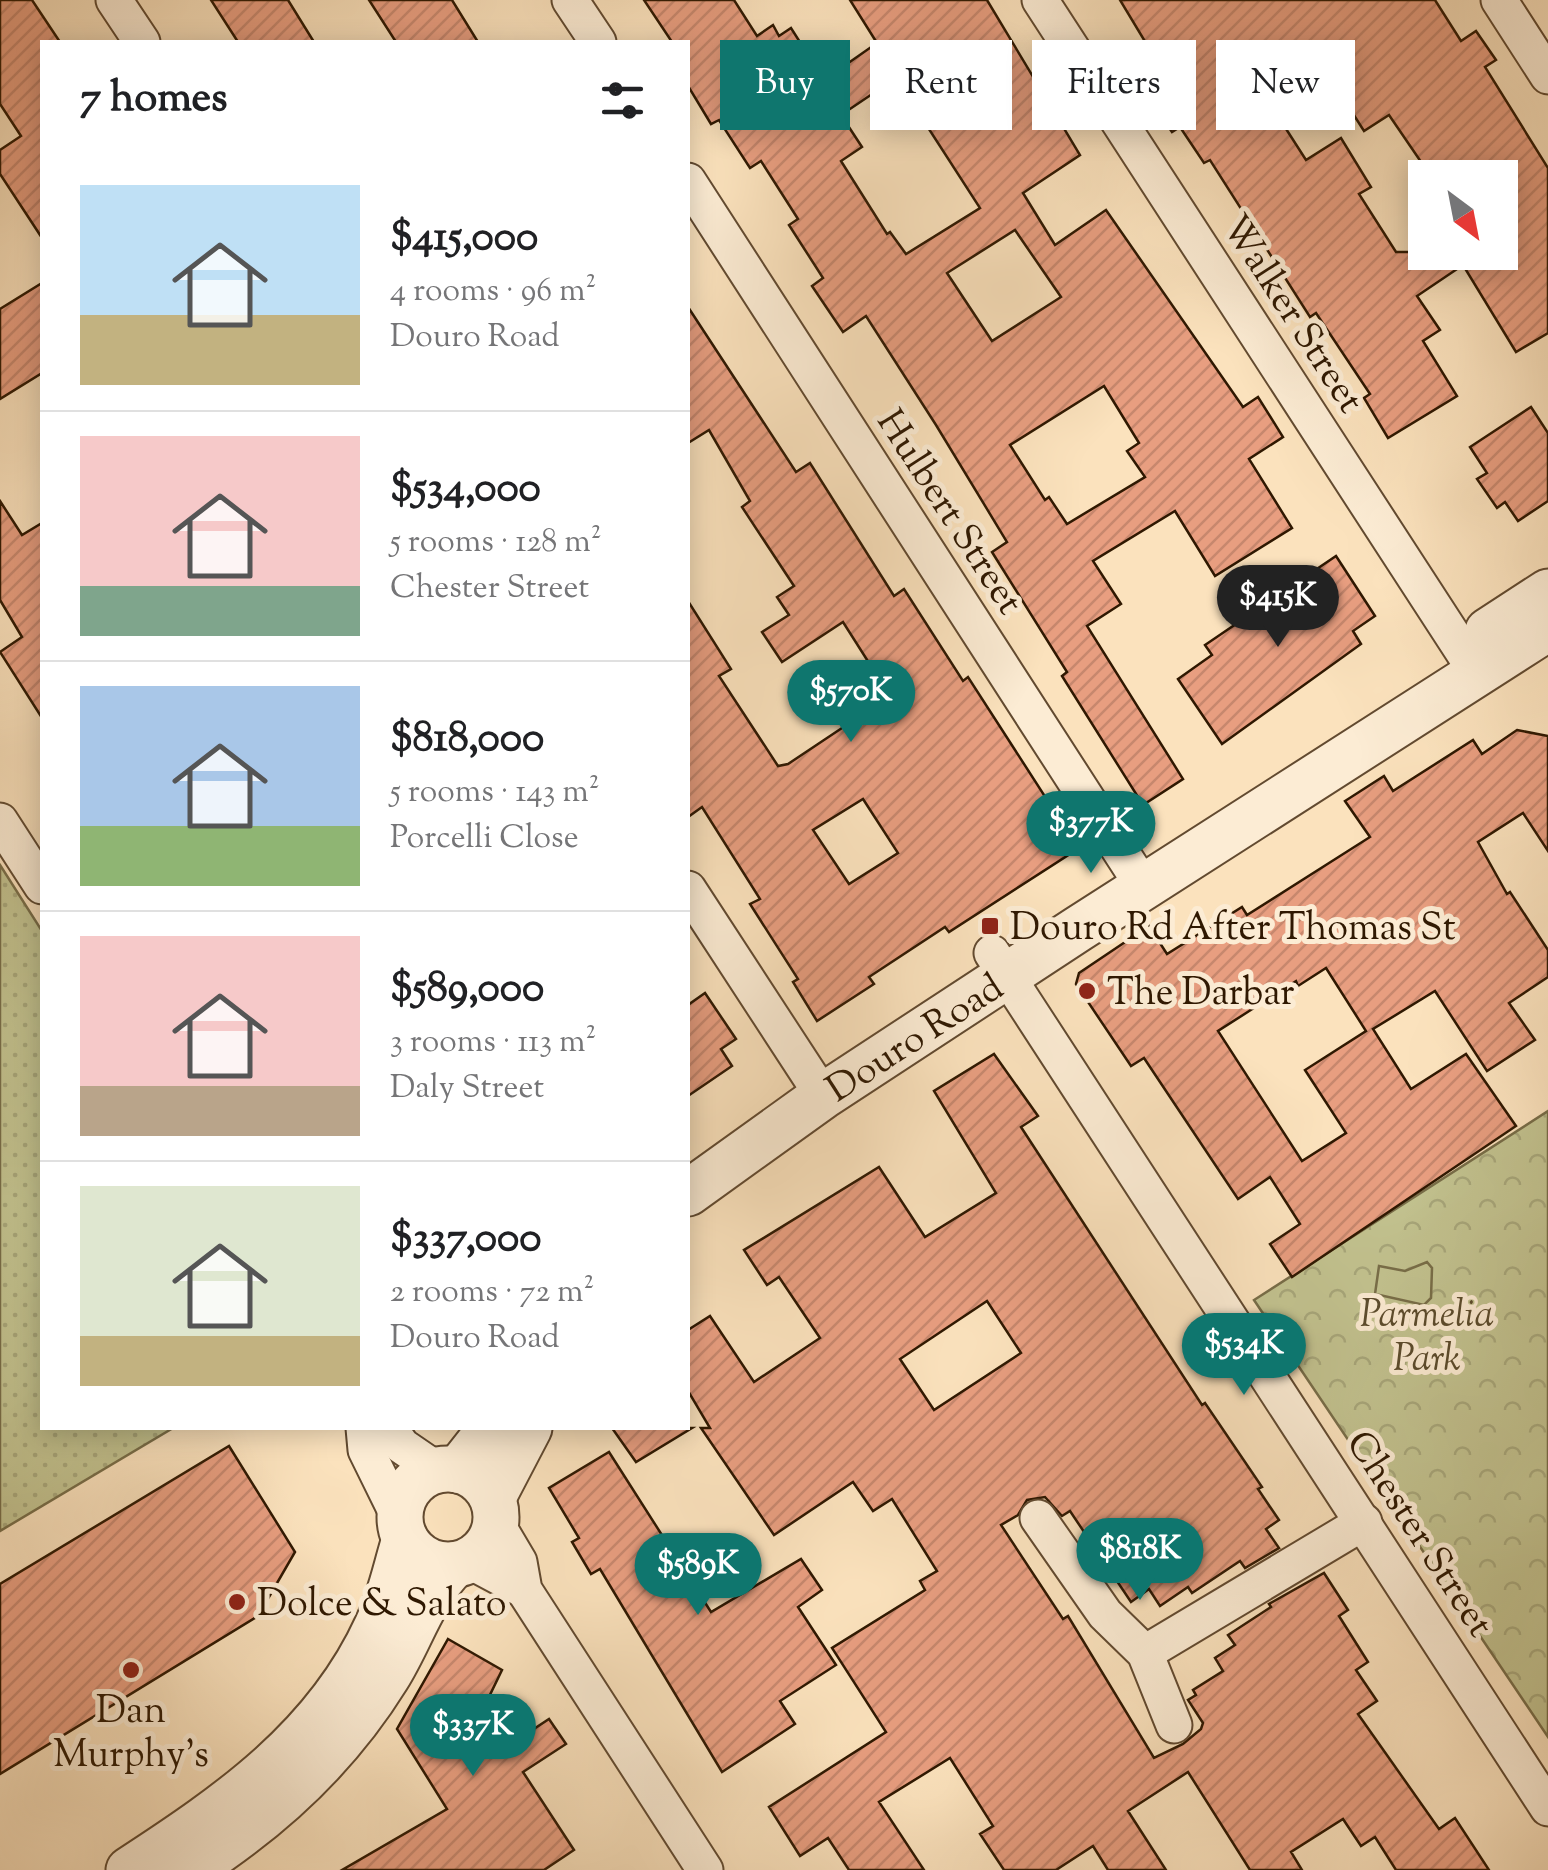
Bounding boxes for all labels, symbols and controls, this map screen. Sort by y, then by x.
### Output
chip: Buy [720,40,850,130]
chip: Rent [870,40,1012,130]
chip: Filters [1032,40,1196,130]
chip: New [1216,40,1355,130]
text: 7 homes [80,70,228,130]
icon: filters [595,73,650,128]
north arrow [1408,160,1518,270]
map controls [1408,160,1518,270]
street label: Walker Street [1206,205,1375,425]
text: $415,000 [390,209,538,269]
icon: home [160,225,280,345]
text: 4 rooms · 96 m² [390,269,596,315]
text: Douro Road [390,315,560,361]
street label: Hulbert Street [861,400,1034,626]
text: $534,000 [390,460,541,520]
icon: home [160,476,280,596]
text: 5 rooms · 128 m² [390,520,601,566]
pin: $415K [1208,565,1348,650]
text: Chester Street [390,566,589,612]
text: $415K [1239,574,1317,620]
pin: $570K [781,660,921,745]
text: $570K [809,669,893,715]
text: $818,000 [390,710,544,770]
icon: home [160,726,280,846]
text: 5 rooms · 143 m² [390,770,600,816]
pin: $377K [1021,791,1161,876]
text: $377K [1048,800,1134,846]
text: Porcelli Close [390,816,579,862]
place label: Douro Rd After Thomas St [1010,903,1456,957]
marker: Douro Rd After Thomas St [979,915,1001,937]
text: $589,000 [390,960,544,1020]
street label: Douro Road [817,963,1015,1118]
place label: The Darbar [1107,968,1294,1022]
icon: home [160,976,280,1096]
marker: The Darbar [1076,980,1098,1002]
text: 3 rooms · 113 m² [390,1020,596,1066]
text: Daly Street [390,1066,544,1112]
text: $337,000 [390,1210,541,1270]
icon: home [160,1226,280,1346]
text: 2 rooms · 72 m² [390,1270,594,1316]
park label: Parmelia Park [1360,1290,1494,1388]
pin: $534K [1174,1313,1314,1398]
text: Douro Road [390,1316,560,1362]
text: $534K [1204,1322,1284,1368]
street label: Chester Street [1331,1421,1505,1649]
pin: $818K [1070,1518,1210,1603]
text: $818K [1098,1527,1182,1573]
pin: $589K [628,1533,768,1618]
text: $589K [657,1542,739,1588]
place label: Dolce & Salato [257,1579,507,1633]
marker: Dolce & Salato [226,1591,248,1613]
marker: Dan Murphy's [120,1659,142,1681]
place label: Dan Murphy's [53,1686,209,1784]
pin: $337K [403,1694,543,1779]
text: $337K [432,1703,514,1749]

